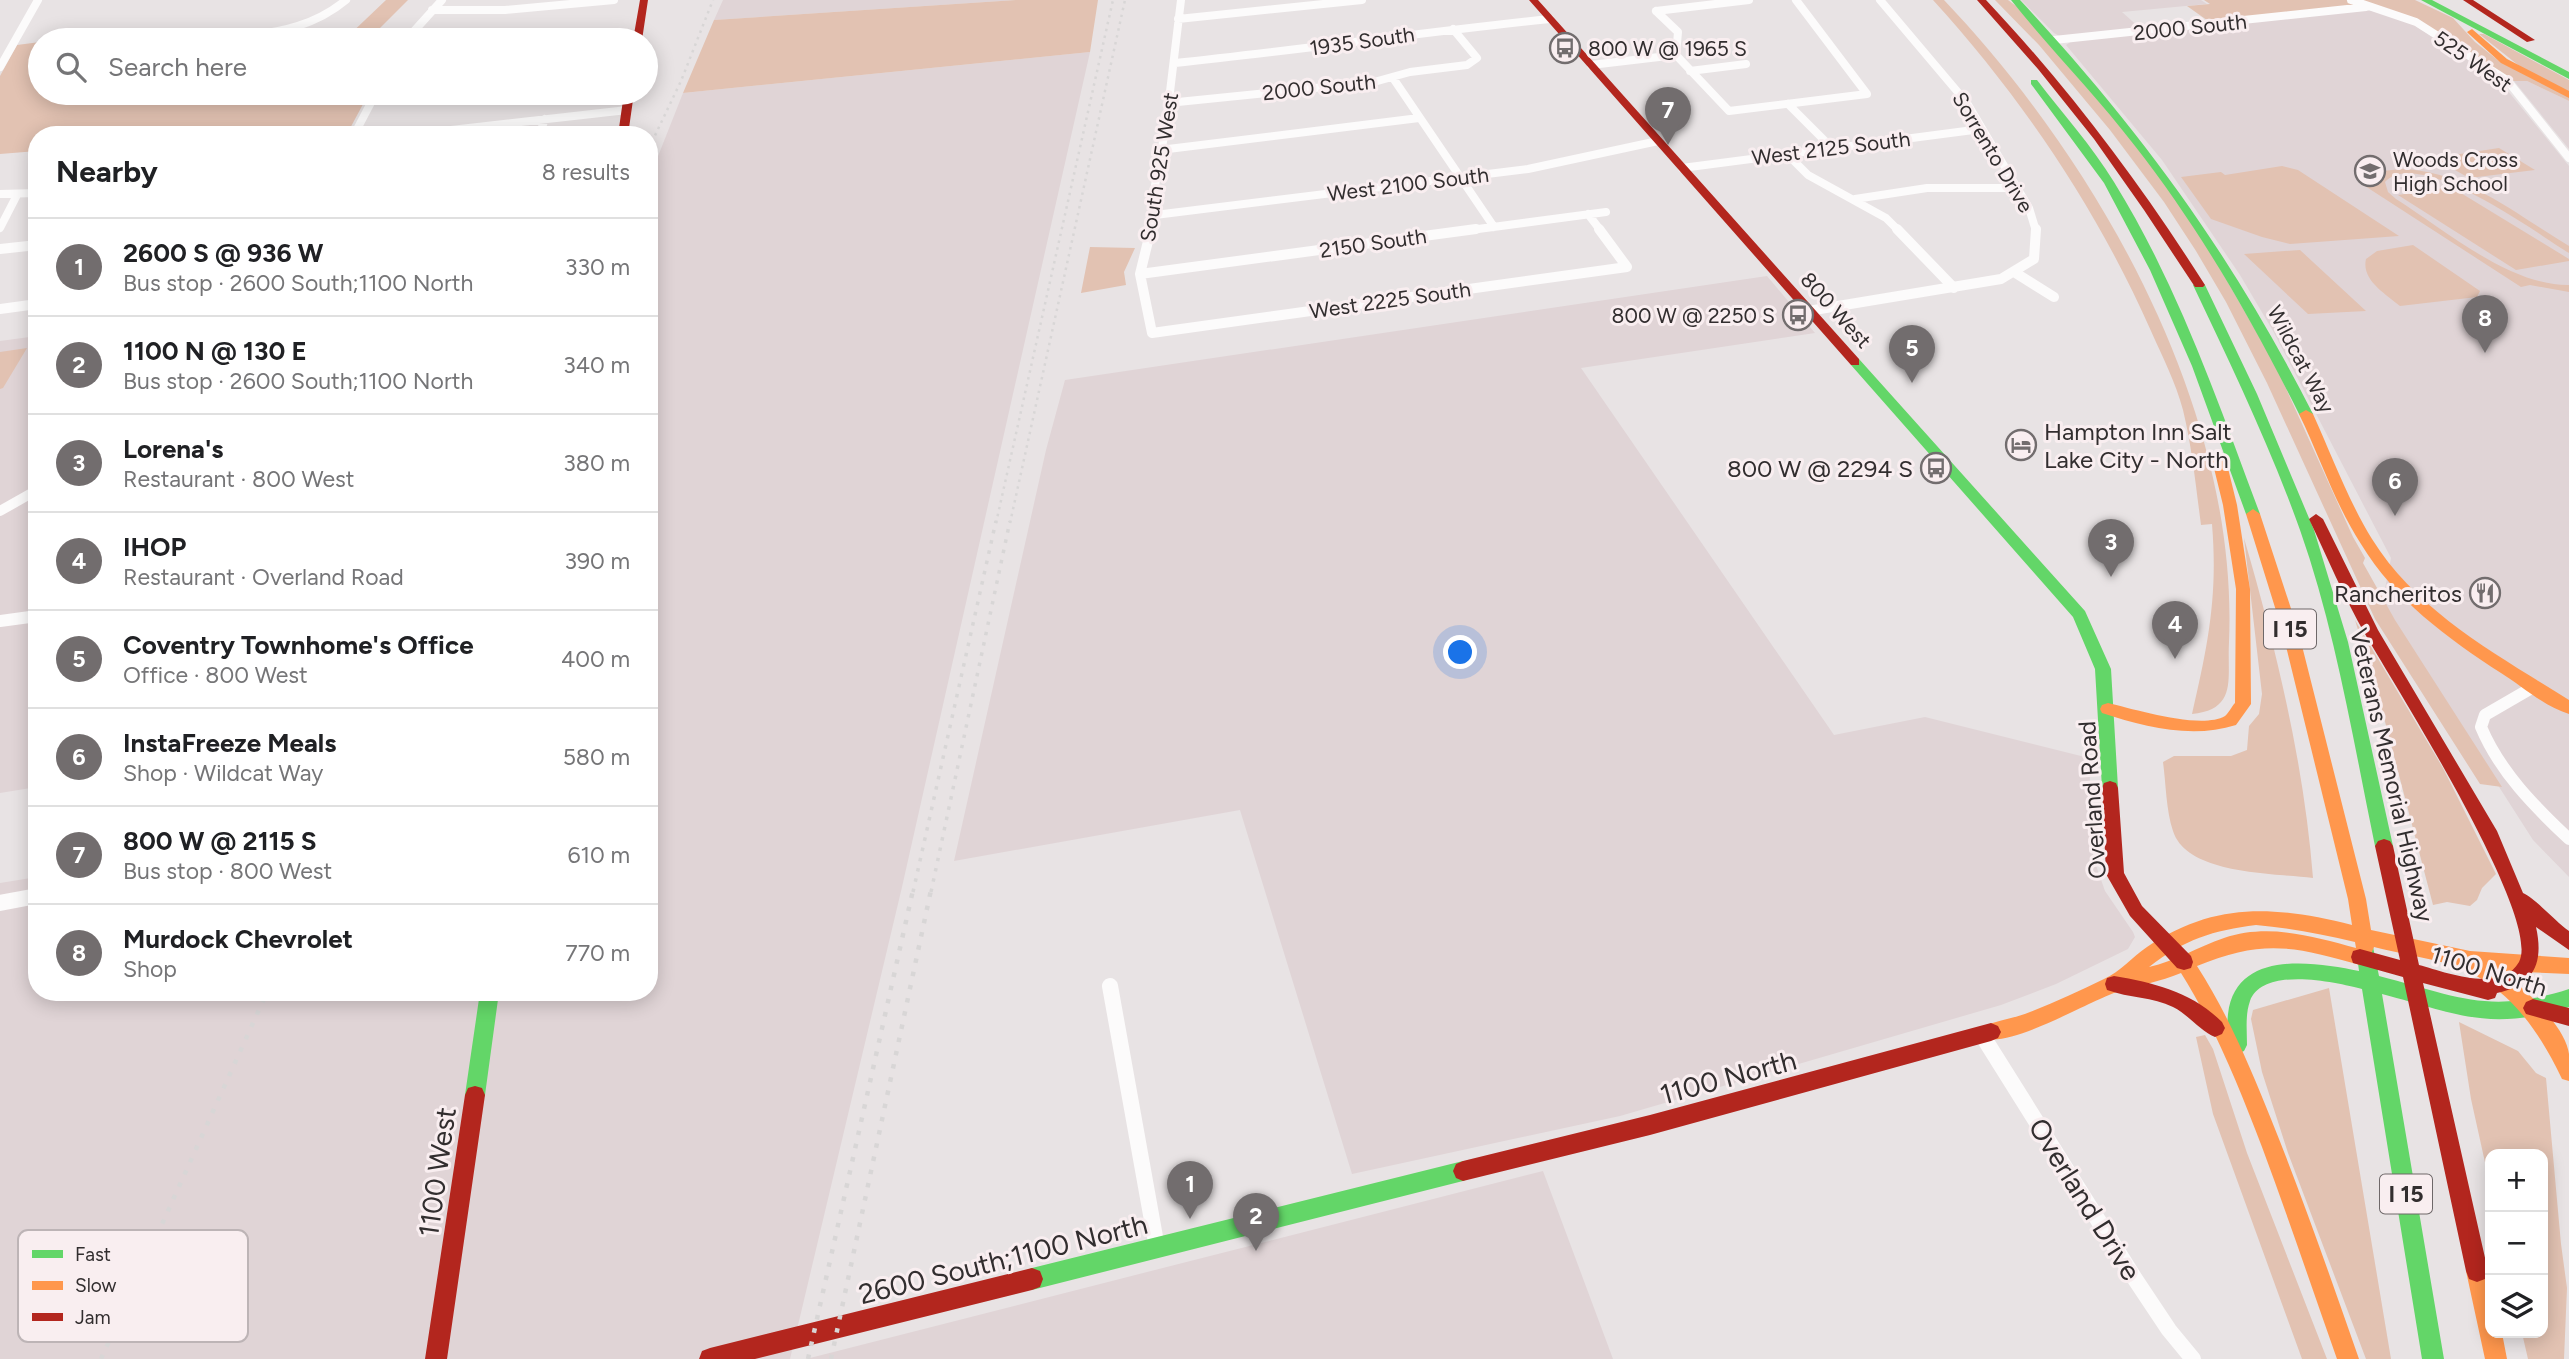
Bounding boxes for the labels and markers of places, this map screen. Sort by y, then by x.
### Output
bus stop icon: 800 W @ 1965 S [1548,31,1582,65]
place label: 800 W @ 1965 S [1588,36,1747,61]
pin: 7 [1645,87,1691,145]
place label: Woods Cross High School [2393,147,2518,196]
school or university icon: Woods Cross High School [2353,154,2387,188]
pin: 8 [2462,295,2508,353]
bus stop icon: 800 W @ 2250 S [1781,298,1815,332]
place label: 800 W @ 2250 S [1612,303,1775,328]
pin: 5 [1889,325,1935,383]
place label: Hampton Inn Salt Lake City - North [2044,417,2232,474]
hotel icon: Hampton Inn Salt Lake City - North [2004,428,2038,462]
bus stop icon: 800 W @ 2294 S [1919,451,1953,485]
place label: 800 W @ 2294 S [1727,454,1913,483]
pin: 6 [2372,458,2418,516]
pin: 3 [2088,519,2134,577]
restaurant icon: Rancheritos [2468,576,2502,610]
place label: Rancheritos [2334,579,2462,608]
pin: 4 [2152,601,2198,659]
pin: 1 [1167,1161,1213,1219]
pin: 2 [1233,1193,1279,1251]

